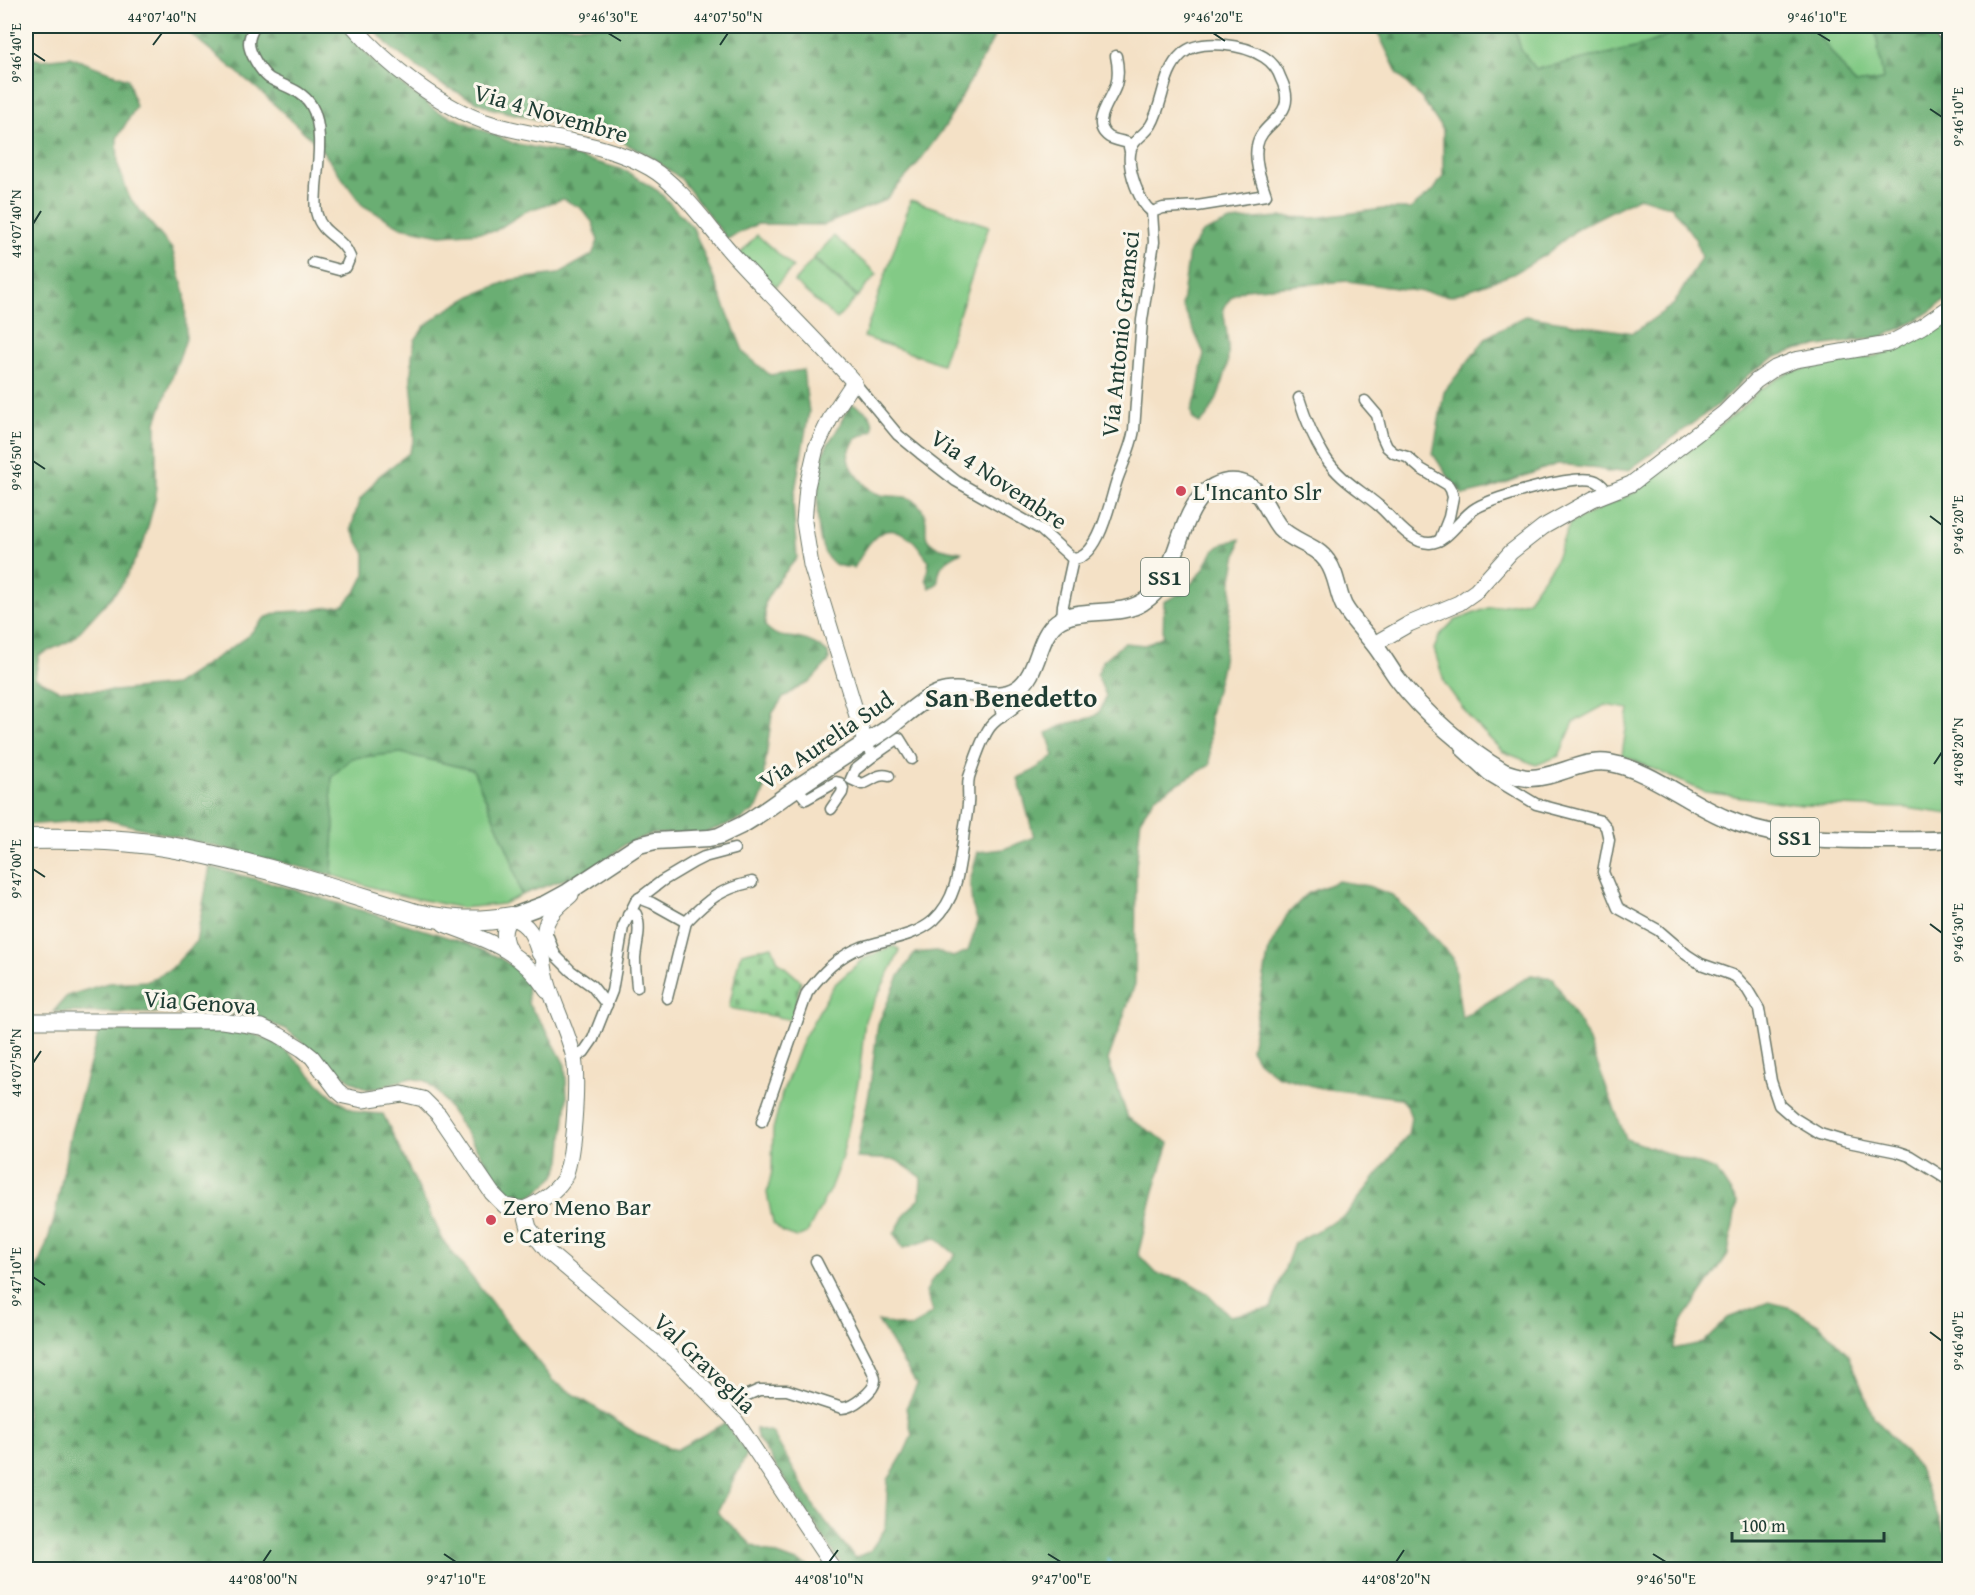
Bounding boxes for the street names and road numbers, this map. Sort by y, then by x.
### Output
street label: Via 4 Novembre [470,74,632,152]
street label: Via Antonio Gramsci [1092,229,1148,439]
street label: Via 4 Novembre [923,420,1075,538]
road number: SS1 [1141,558,1189,596]
street label: Via Aurelia Sud [752,682,900,798]
road number: SS1 [1771,818,1819,856]
street label: Via Genova [143,981,258,1023]
street label: Val Graveglia [645,1305,765,1422]

